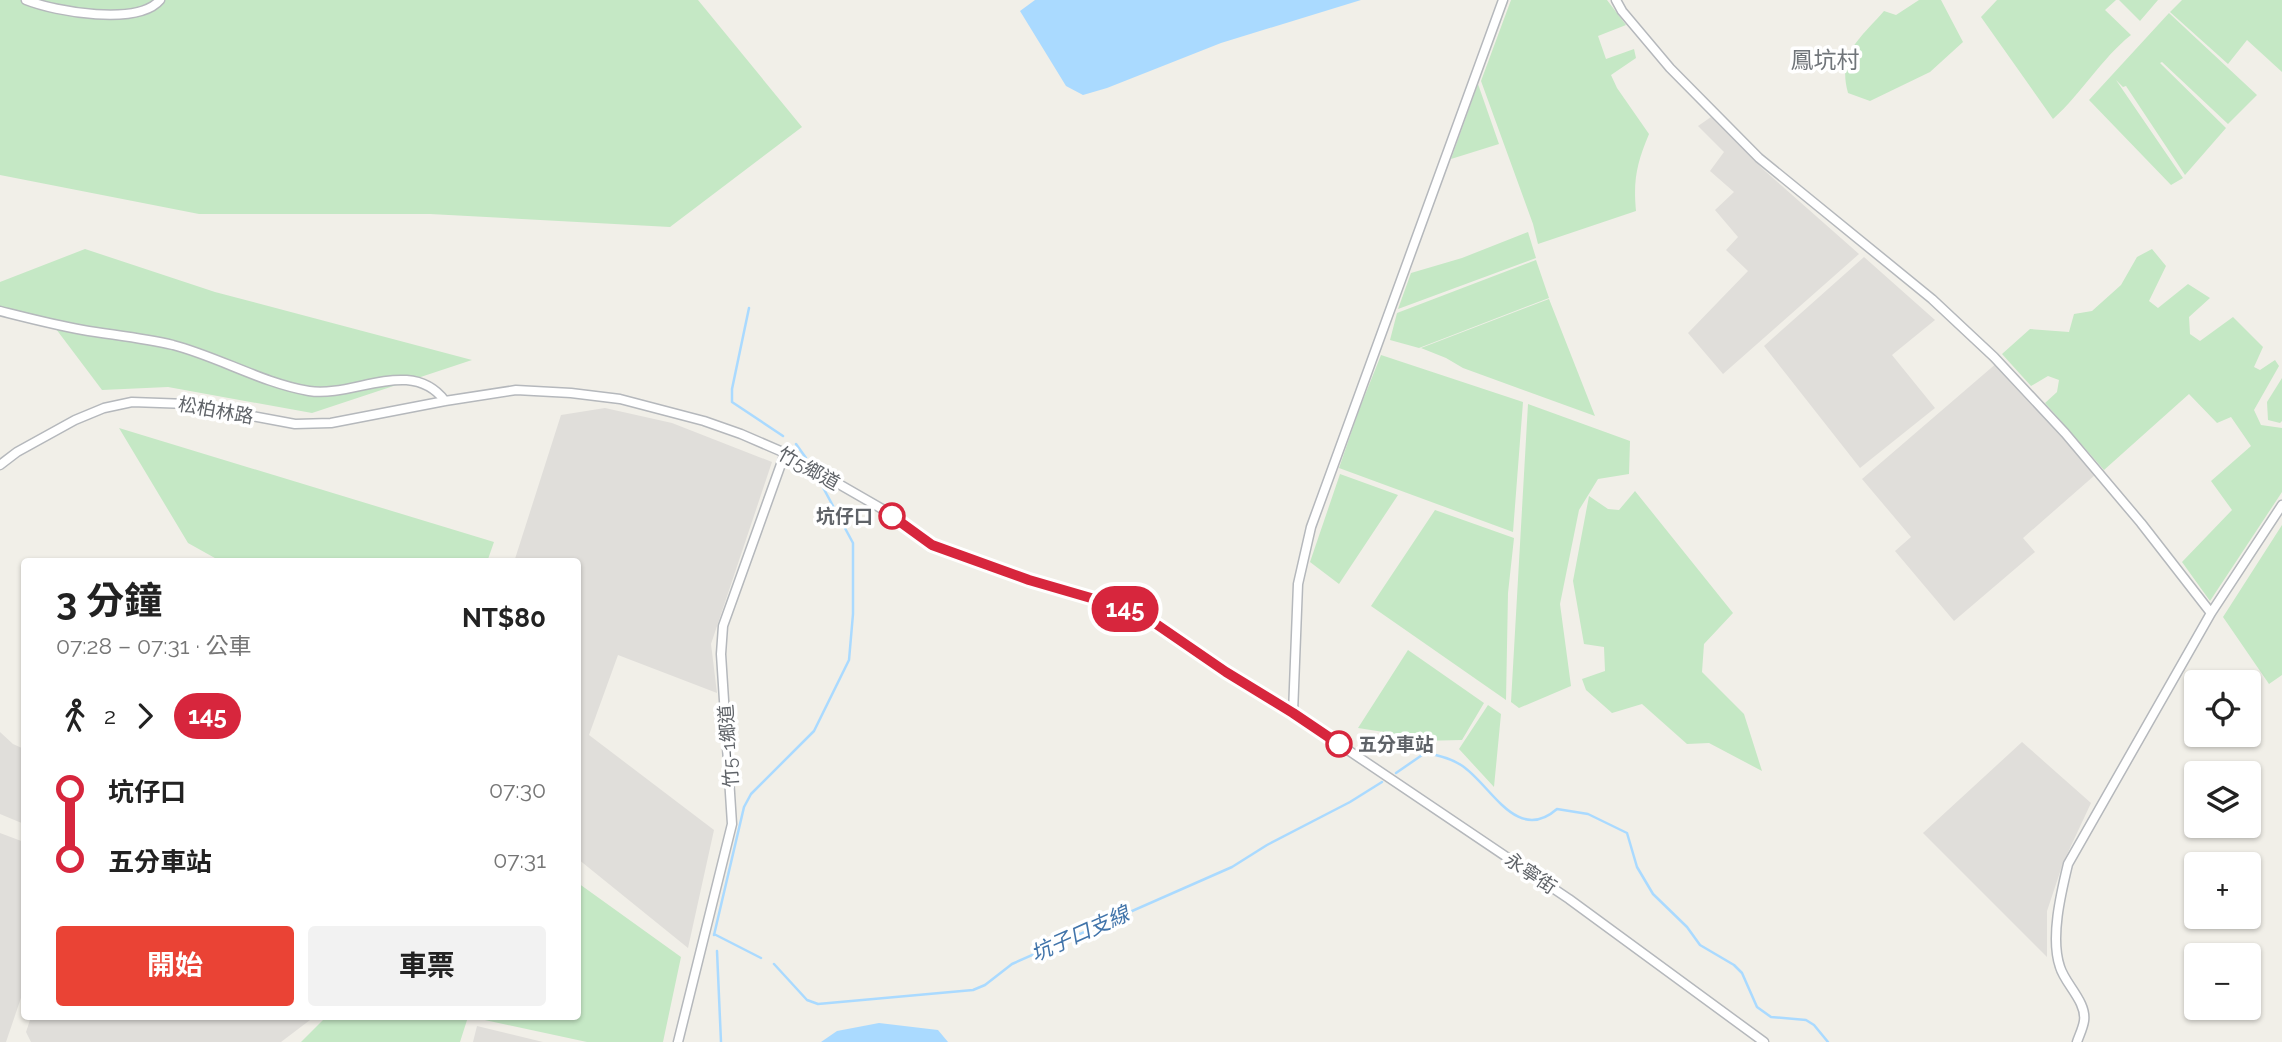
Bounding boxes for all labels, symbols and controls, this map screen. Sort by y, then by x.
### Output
district label: 鳳坑村 [1791,46,1860,73]
street label: 松柏林路 [177,393,255,427]
street label: 竹5鄉道 [774,442,844,494]
marker: 坑仔口 [879,503,905,529]
place label: 坑仔口 [816,505,873,527]
text: 3 分鐘 [56,578,162,623]
line badge: 145 [1085,586,1165,632]
text: 145 [1106,594,1144,623]
text: NT$80 [462,603,546,633]
text: 07:28 – 07:31 · 公車 [56,632,252,659]
map controls [2184,670,2261,1020]
button: locate [2184,670,2261,747]
icon: walk [56,697,94,735]
icon: forward [126,697,164,735]
text: 145 [188,701,227,730]
text: 2 [104,702,116,729]
street label: 竹5-1鄉道 [714,704,742,788]
marker: 五分車站 [1326,731,1352,757]
place label: 五分車站 [1358,733,1434,755]
button: layers [2184,761,2261,838]
text: 07:30 [489,776,546,803]
text: 坑仔口 [108,777,186,807]
text: 07:31 [493,846,546,873]
text: 五分車站 [108,847,212,877]
street label: 永寧街 [1501,848,1561,898]
button: + [2184,852,2261,929]
water label: 坑子口支線 [1027,900,1135,966]
button: 開始 [56,926,294,1006]
button: 車票 [308,926,546,1006]
button: − [2184,943,2261,1020]

